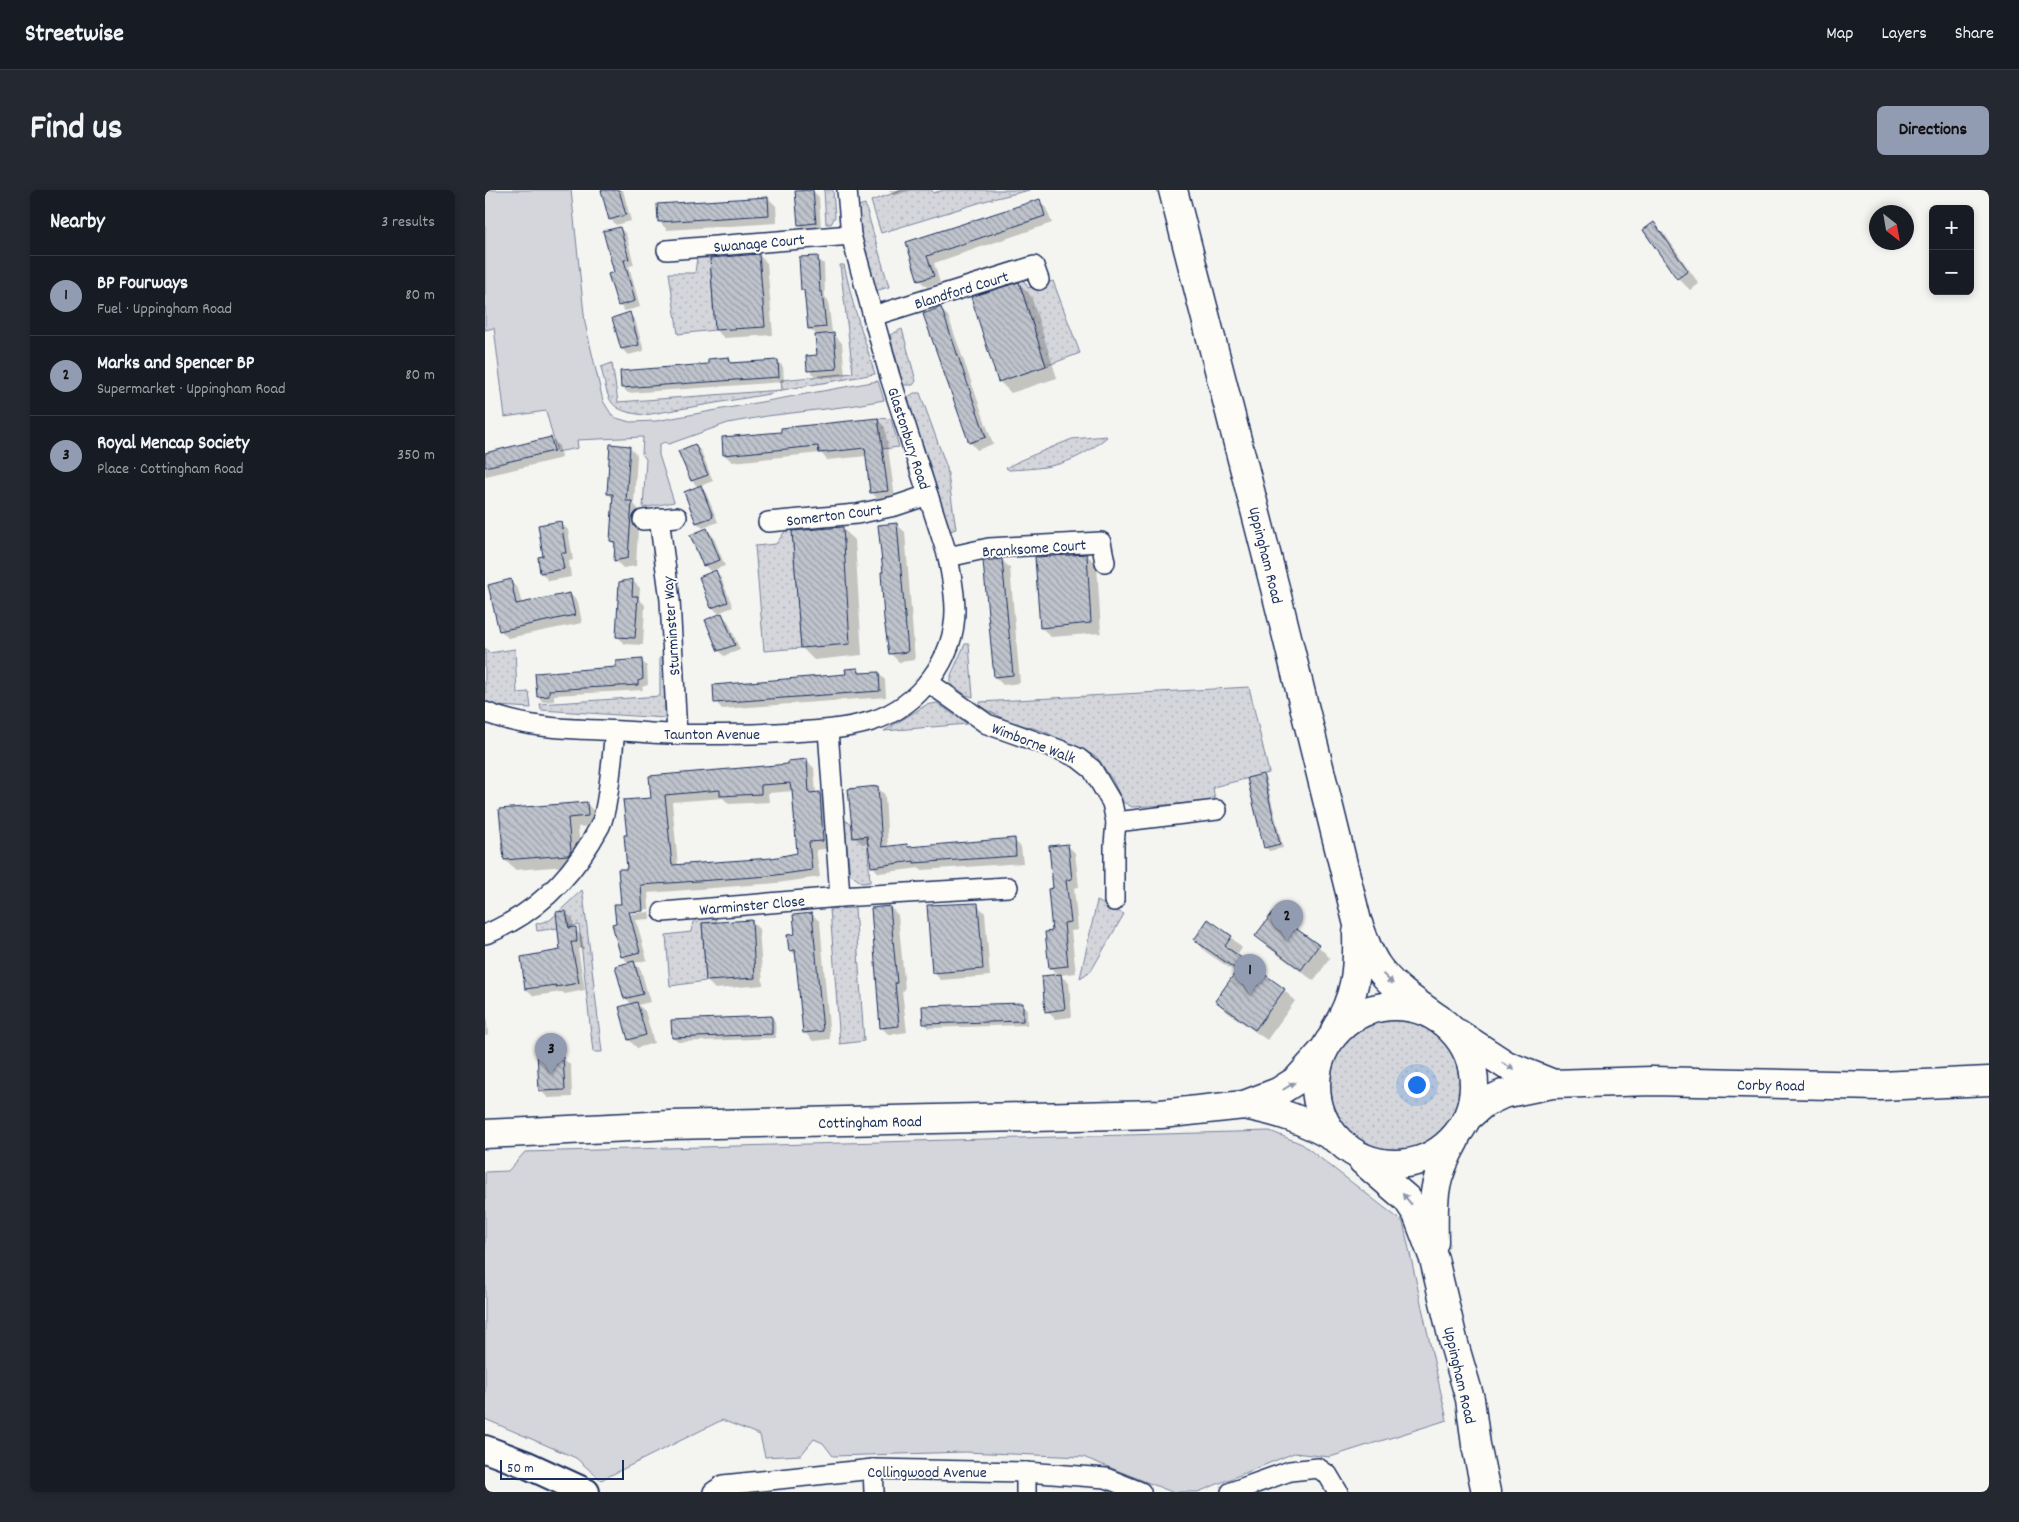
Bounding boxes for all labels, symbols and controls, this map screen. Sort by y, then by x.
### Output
text: Streetwise [25,18,124,52]
text: Map [1826,22,1853,47]
text: Layers [1881,22,1927,47]
text: Share [1955,22,1994,47]
text: Find us [30,105,122,155]
button: Directions [1877,106,1989,155]
north arrow [1869,205,1914,250]
map controls [1929,205,1974,295]
button: + [1929,205,1974,250]
text: Nearby [50,208,105,238]
text: 3 results [381,211,435,234]
street label: Swanage Court [713,229,806,260]
button: − [1929,250,1974,295]
street label: Blandford Court [912,266,1012,317]
text: BP Fourways [97,271,188,298]
text: 1 [64,284,68,307]
text: 80 m [405,284,435,307]
text: Fuel · Uppingham Road [97,298,232,321]
text: Marks and Spencer BP [97,351,255,378]
text: 2 [63,364,70,387]
text: 80 m [405,364,435,387]
text: Supermarket · Uppingham Road [97,378,285,401]
street label: Glastonbury Road [880,385,935,493]
text: Royal Mencap Society [97,431,249,458]
text: 3 [62,444,70,467]
text: 350 m [397,444,435,467]
text: Place · Cottingham Road [97,458,244,481]
street label: Somerton Court [785,499,883,534]
street label: Uppingham Road [1241,505,1288,607]
street label: Branksome Court [981,534,1087,565]
street label: Sturminster Way [658,575,687,676]
street label: Wimborne Walk [988,718,1078,771]
street label: Taunton Avenue [664,724,760,747]
street label: Warminster Close [699,890,806,923]
pin: 2 [1271,900,1303,941]
pin: 1 [1234,954,1266,995]
one-way arrow [1382,973,1394,985]
pin: 3 [535,1033,567,1074]
one-way arrow [1501,1062,1515,1070]
your location [1404,1072,1430,1098]
street label: Corby Road [1737,1074,1805,1099]
one-way arrow [1282,1081,1295,1090]
street label: Cottingham Road [818,1111,922,1136]
one-way arrow [1401,1193,1412,1206]
street label: Uppingham Road [1436,1325,1481,1426]
scale bar [500,1457,624,1480]
text: 50 m [507,1459,534,1479]
street label: Collingwood Avenue [867,1462,987,1485]

